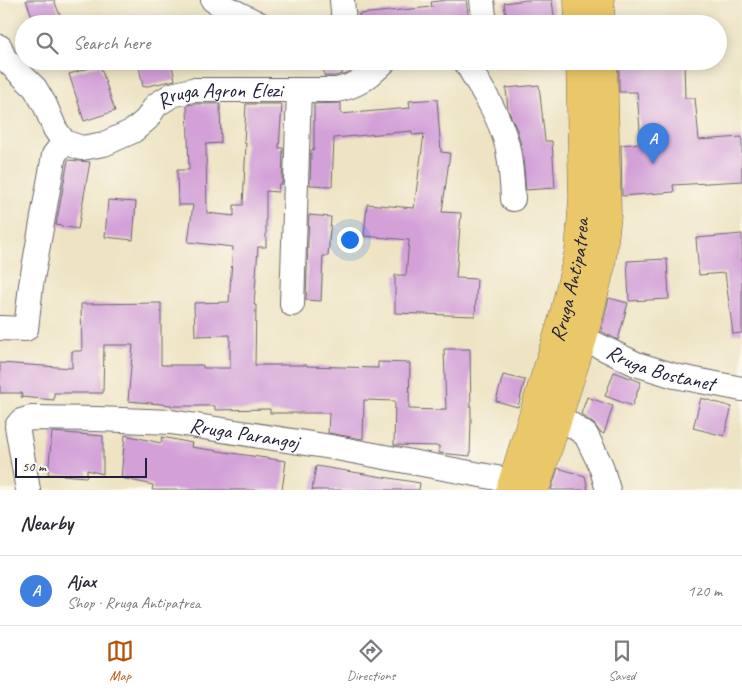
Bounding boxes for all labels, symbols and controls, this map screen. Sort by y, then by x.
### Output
search box [15,15,727,70]
icon: search [33,29,61,57]
text: Search here [73,31,150,55]
street label: Rruga Agron Elezi [151,77,286,115]
pin: A [637,123,669,164]
street label: Rruga Antipatrea [544,215,595,344]
your location [337,227,363,253]
street label: Rruga Bostanet [602,339,720,397]
street label: Rruga Parangoj [188,412,303,455]
scale bar [15,455,148,478]
text: 50 m [22,458,46,475]
text: Nearby [20,510,73,536]
text: Ajax [67,569,96,593]
text: A [32,581,40,601]
text: 120 m [688,581,722,601]
text: Shop · Rruga Antipatrea [67,593,200,613]
tab: Map [106,637,134,684]
tab: Directions [347,637,395,684]
tab: Saved [608,637,636,684]

